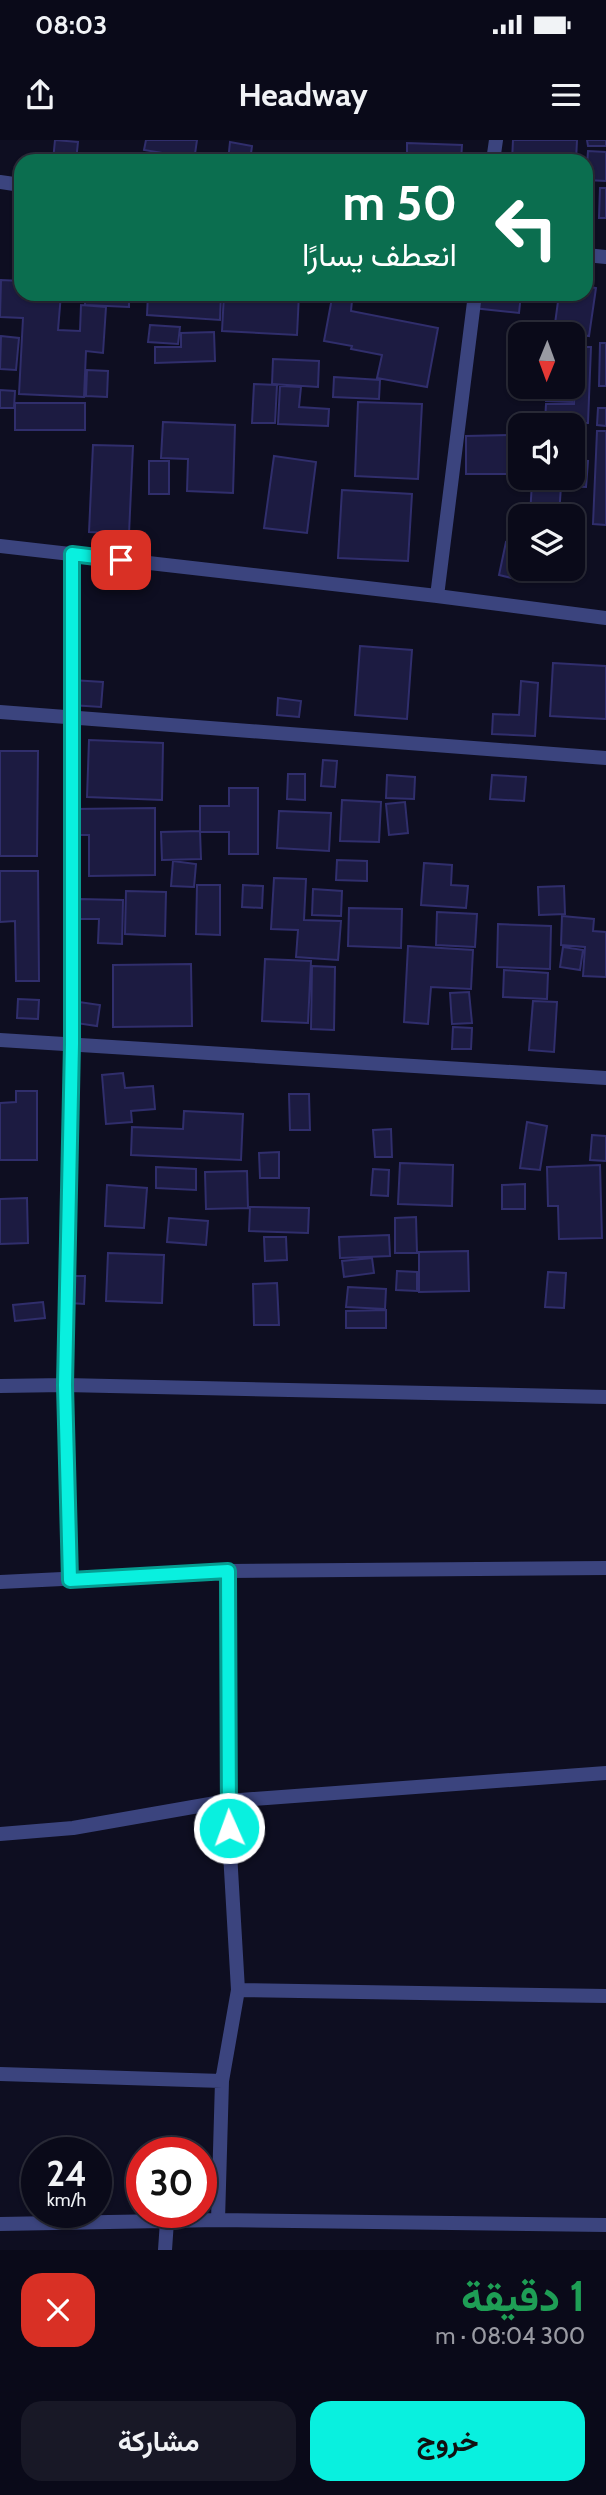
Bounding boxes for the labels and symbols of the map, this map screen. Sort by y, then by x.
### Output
north arrow [508,322,584,399]
pin [91,530,151,590]
position arrow [192,1791,266,1865]
speed limit sign: 30 [126,2137,217,2228]

